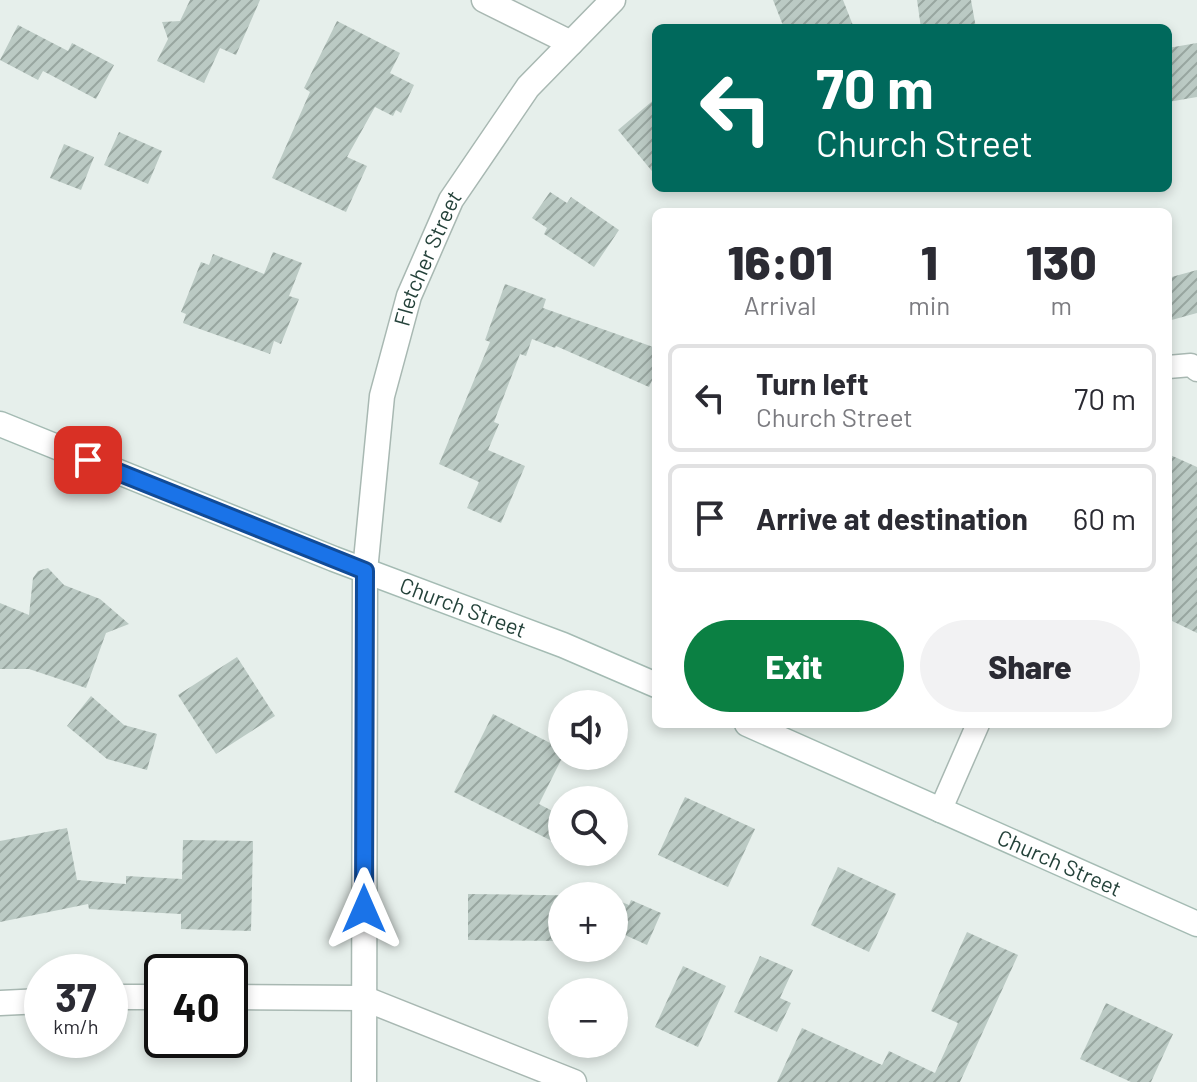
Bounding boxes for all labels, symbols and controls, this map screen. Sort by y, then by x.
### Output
text: 70 m [816,53,934,120]
icon: left [684,56,788,160]
text: Church Street [816,121,1033,164]
street label: Fletcher Street [388,185,466,329]
text: 16:01 [727,232,833,290]
text: 1 [921,232,938,290]
text: 130 [1026,232,1097,290]
text: Arrival [744,289,816,320]
text: min [908,289,950,320]
text: m [1050,289,1072,320]
text: Turn left [756,365,869,401]
icon: left [688,376,732,420]
text: 70 m [1074,380,1136,416]
text: Church Street [756,401,913,432]
pin [54,426,122,494]
icon: arrive [66,438,110,482]
icon: arrive [688,496,732,540]
text: Arrive at destination [756,500,1028,536]
text: 60 m [1073,500,1136,536]
street label: Church Street [397,571,530,642]
button: Exit [684,620,904,712]
button: Share [920,620,1140,712]
map controls [548,690,628,1058]
button: sound [548,690,628,770]
button: search [548,786,628,866]
street label: Church Street [994,823,1126,901]
position arrow [322,867,406,951]
button: + [548,882,628,962]
speed limit sign: 40 [144,954,248,1058]
text: 37 [55,972,97,1020]
button: − [548,978,628,1058]
text: km/h [53,1014,99,1038]

